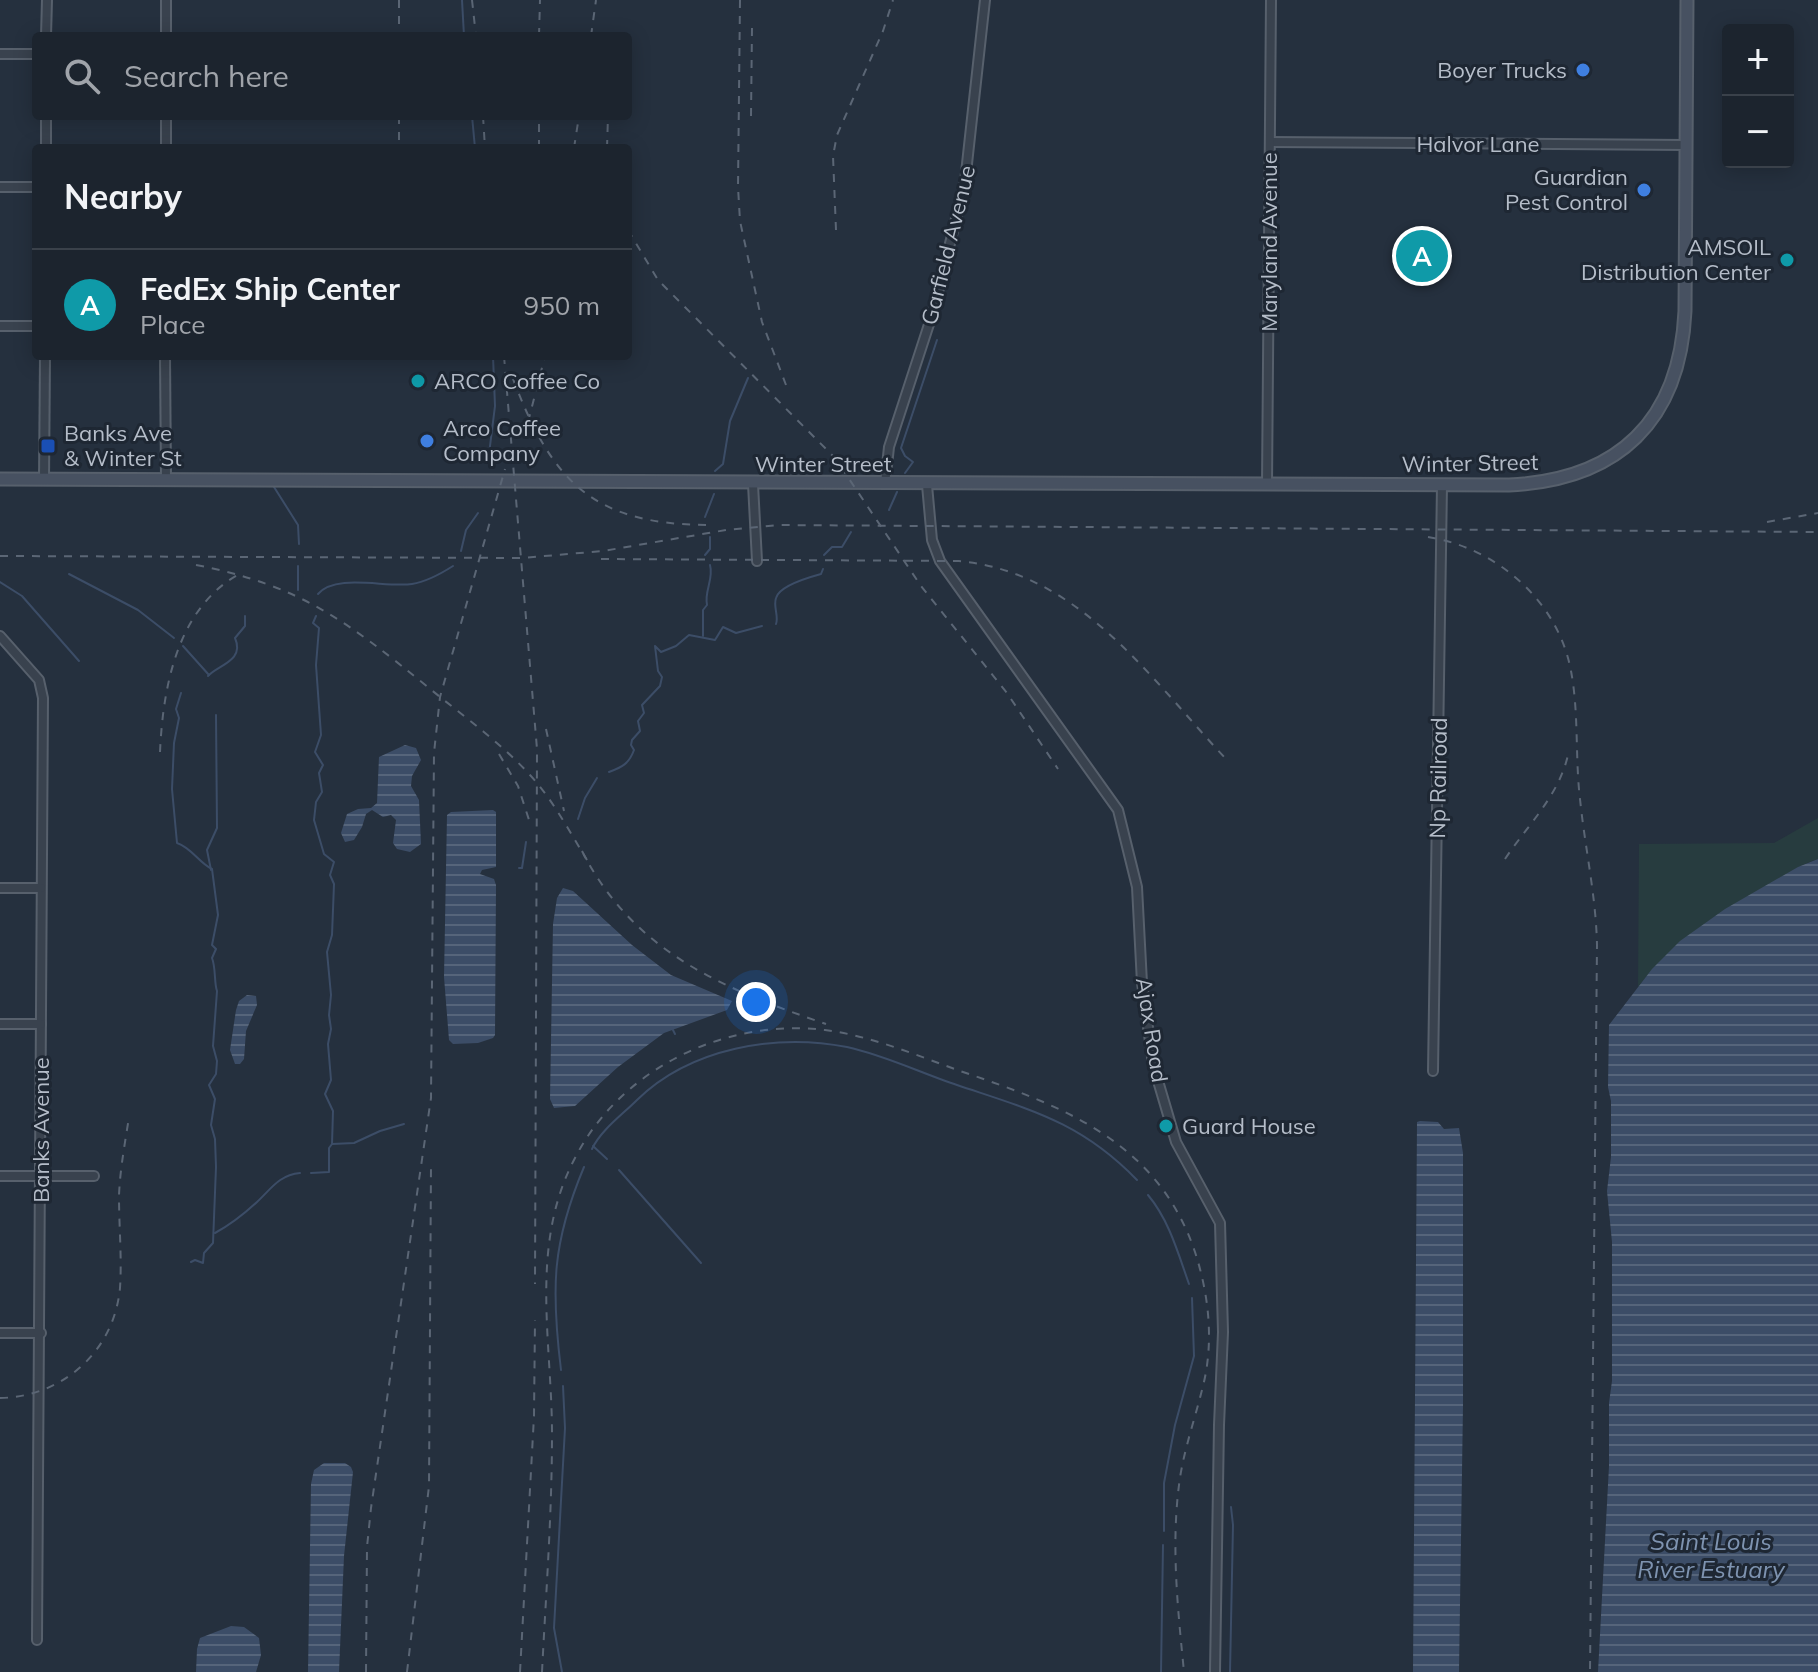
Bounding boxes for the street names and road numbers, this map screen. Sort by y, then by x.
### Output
street label: Halvor Lane [1416,130,1540,158]
street label: Maryland Avenue [1255,152,1283,332]
street label: Garfield Avenue [915,162,981,328]
street label: Winter Street [1401,448,1539,478]
street label: Winter Street [755,450,892,478]
street label: Np Railroad [1423,717,1453,839]
street label: Ajax Road [1130,975,1174,1085]
street label: Banks Avenue [27,1057,55,1203]

